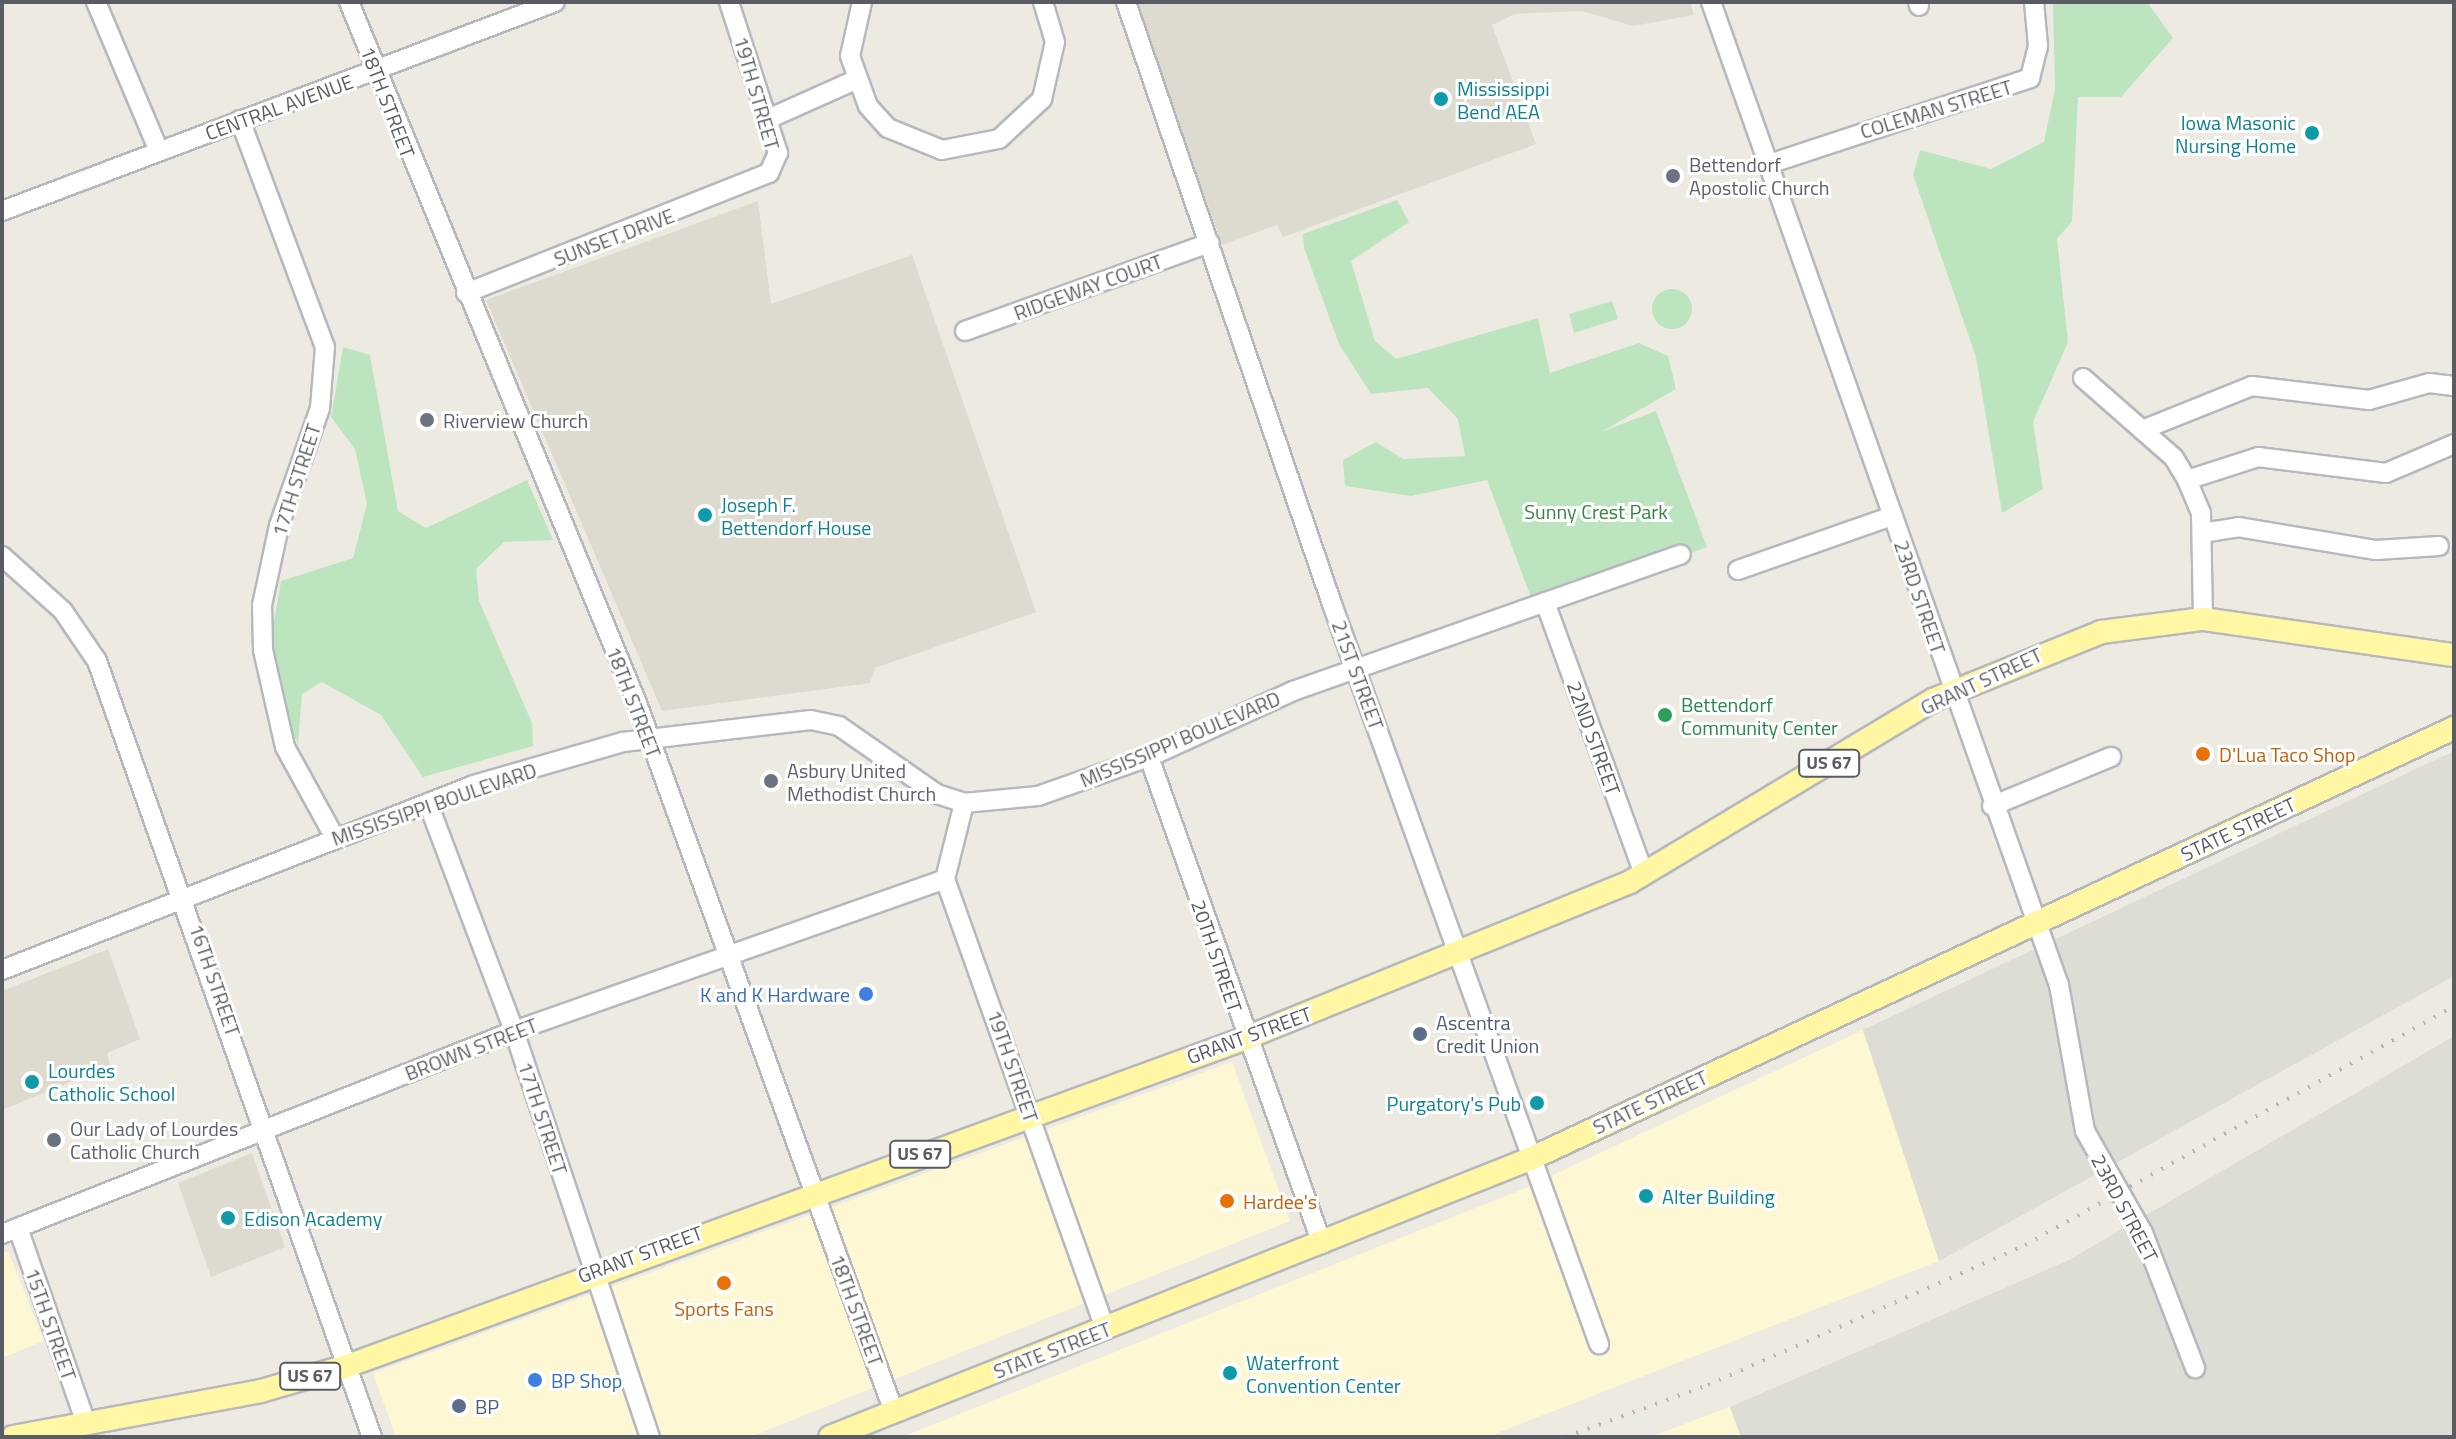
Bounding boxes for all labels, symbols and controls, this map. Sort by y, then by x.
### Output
street label: 19TH STREET [729,33,785,153]
street label: 18TH STREET [356,43,420,161]
street label: CENTRAL AVENUE [202,69,356,145]
street label: COLEMAN STREET [1857,75,2015,143]
place label: Mississippi Bend AEA [1457,76,1550,123]
marker: Mississippi Bend AEA [1432,90,1450,108]
place label: Iowa Masonic Nursing Home [2175,110,2296,157]
marker: Iowa Masonic Nursing Home [2303,124,2321,142]
place label: Bettendorf Apostolic Church [1689,152,1829,199]
marker: Bettendorf Apostolic Church [1664,167,1682,185]
street label: SUNSET DRIVE [550,203,678,271]
street label: RIDGEWAY COURT [1010,249,1166,325]
place label: Riverview Church [443,408,588,432]
marker: Riverview Church [418,411,436,429]
street label: 17TH STREET [266,421,326,539]
place label: Joseph F. Bettendorf House [721,492,871,539]
park label: Sunny Crest Park [1524,499,1668,523]
marker: Joseph F. Bettendorf House [696,506,714,524]
street label: 23RD STREET [1889,537,1951,657]
street label: 21ST STREET [1327,617,1389,733]
street label: GRANT STREET [1916,642,2046,720]
street label: 18TH STREET [602,643,666,761]
street label: 22ND STREET [1562,678,1626,798]
street label: MISSISSIPPI BOULEVARD [1076,686,1284,792]
place label: Bettendorf Community Center [1681,692,1838,739]
marker: Bettendorf Community Center [1656,706,1674,724]
place label: D'Lua Taco Shop [2219,742,2356,766]
marker: D'Lua Taco Shop [2194,745,2212,763]
road number: US 67 [1797,749,1861,777]
street label: MISSISSIPPI BOULEVARD [328,758,540,850]
place label: Asbury United Methodist Church [787,758,936,805]
marker: Asbury United Methodist Church [762,772,780,790]
street label: STATE STREET [2177,792,2299,866]
street label: 20TH STREET [1187,897,1247,1015]
street label: 16TH STREET [185,921,245,1039]
place label: K and K Hardware [700,982,850,1006]
marker: K and K Hardware [857,985,875,1003]
street label: GRANT STREET [1183,1001,1315,1069]
street label: 19TH STREET [983,1007,1043,1125]
place label: Ascentra Credit Union [1436,1010,1539,1057]
street label: BROWN STREET [401,1013,541,1085]
marker: Ascentra Credit Union [1411,1025,1429,1043]
place label: Lourdes Catholic School [48,1058,175,1105]
street label: 17TH STREET [513,1059,573,1177]
street label: STATE STREET [1589,1065,1711,1139]
marker: Lourdes Catholic School [23,1073,41,1091]
place label: Purgatory's Pub [1387,1091,1521,1115]
marker: Purgatory's Pub [1528,1094,1546,1112]
place label: Our Lady of Lourdes Catholic Church [70,1116,238,1163]
marker: Our Lady of Lourdes Catholic Church [45,1131,63,1149]
road number: US 67 [888,1140,952,1168]
street label: 23RD STREET [2087,1150,2163,1266]
place label: Alter Building [1662,1184,1775,1208]
marker: Alter Building [1637,1187,1655,1205]
place label: Hardee's [1243,1189,1317,1213]
marker: Hardee's [1218,1192,1236,1210]
place label: Edison Academy [244,1206,382,1230]
marker: Edison Academy [219,1209,237,1227]
street label: GRANT STREET [574,1220,706,1288]
street label: 18TH STREET [826,1251,888,1369]
street label: 15TH STREET [21,1265,81,1383]
marker: Sports Fans [715,1274,733,1292]
place label: Sports Fans [674,1296,774,1320]
street label: STATE STREET [990,1317,1114,1383]
place label: Waterfront Convention Center [1246,1350,1401,1397]
road number: US 67 [278,1362,342,1390]
marker: Waterfront Convention Center [1221,1364,1239,1382]
place label: BP Shop [551,1368,622,1392]
marker: BP Shop [526,1371,544,1389]
place label: BP [475,1394,499,1418]
marker: BP [450,1397,468,1415]

